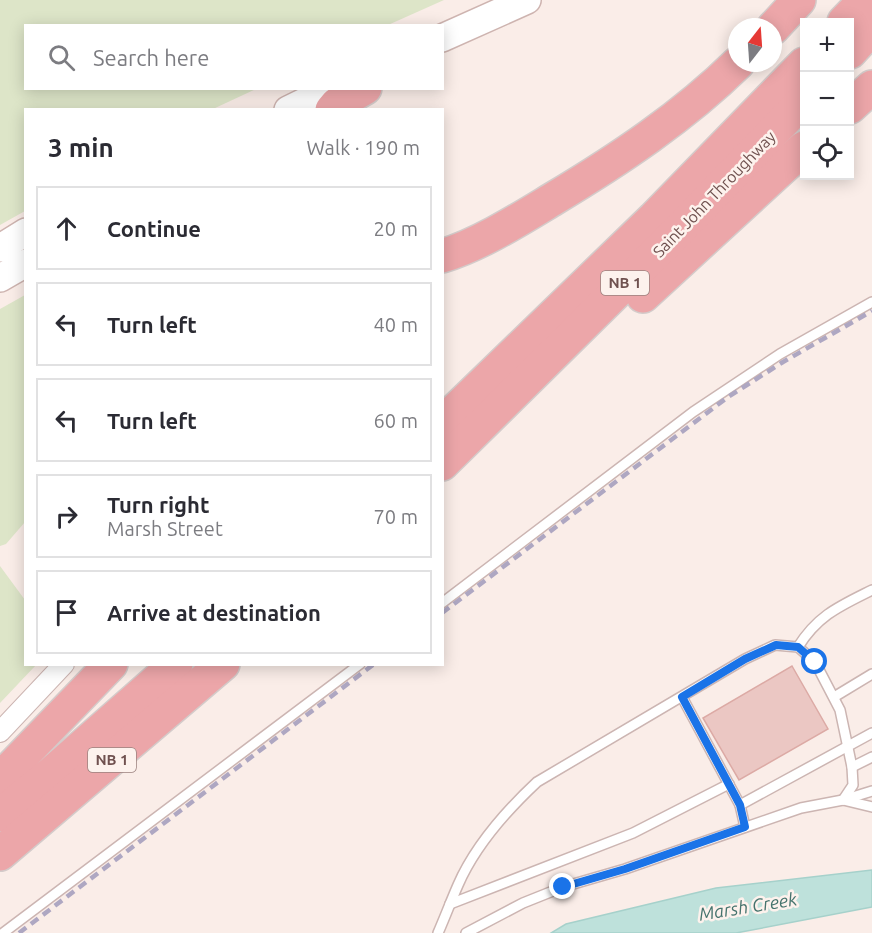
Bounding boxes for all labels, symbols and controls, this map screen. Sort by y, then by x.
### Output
north arrow [728,18,782,72]
map controls [800,18,854,180]
button: + [800,18,854,72]
search box [24,24,444,90]
icon: search [45,41,78,74]
text: Search here [93,45,209,70]
button: − [800,72,854,126]
button: locate [800,126,854,180]
street label: Saint John Throughway [649,127,779,261]
text: 3 min [48,133,114,162]
text: Walk · 190 m [307,136,420,159]
icon: ahead [50,212,83,245]
text: Continue [107,216,201,241]
text: 20 m [374,217,418,240]
road number: NB 1 [601,271,649,295]
icon: left [50,308,83,341]
text: Turn left [107,312,197,337]
text: 40 m [374,313,418,336]
icon: left [50,404,83,437]
text: Turn left [107,408,197,433]
text: 60 m [374,409,418,432]
text: Turn right [107,492,209,517]
icon: right [50,500,83,533]
text: 70 m [374,505,418,528]
text: Marsh Street [107,517,223,540]
icon: arrive [50,596,83,629]
text: Arrive at destination [107,600,321,625]
route start [801,648,827,674]
road number: NB 1 [88,748,136,772]
route end [549,873,575,899]
water label: Marsh Creek [697,888,799,924]

